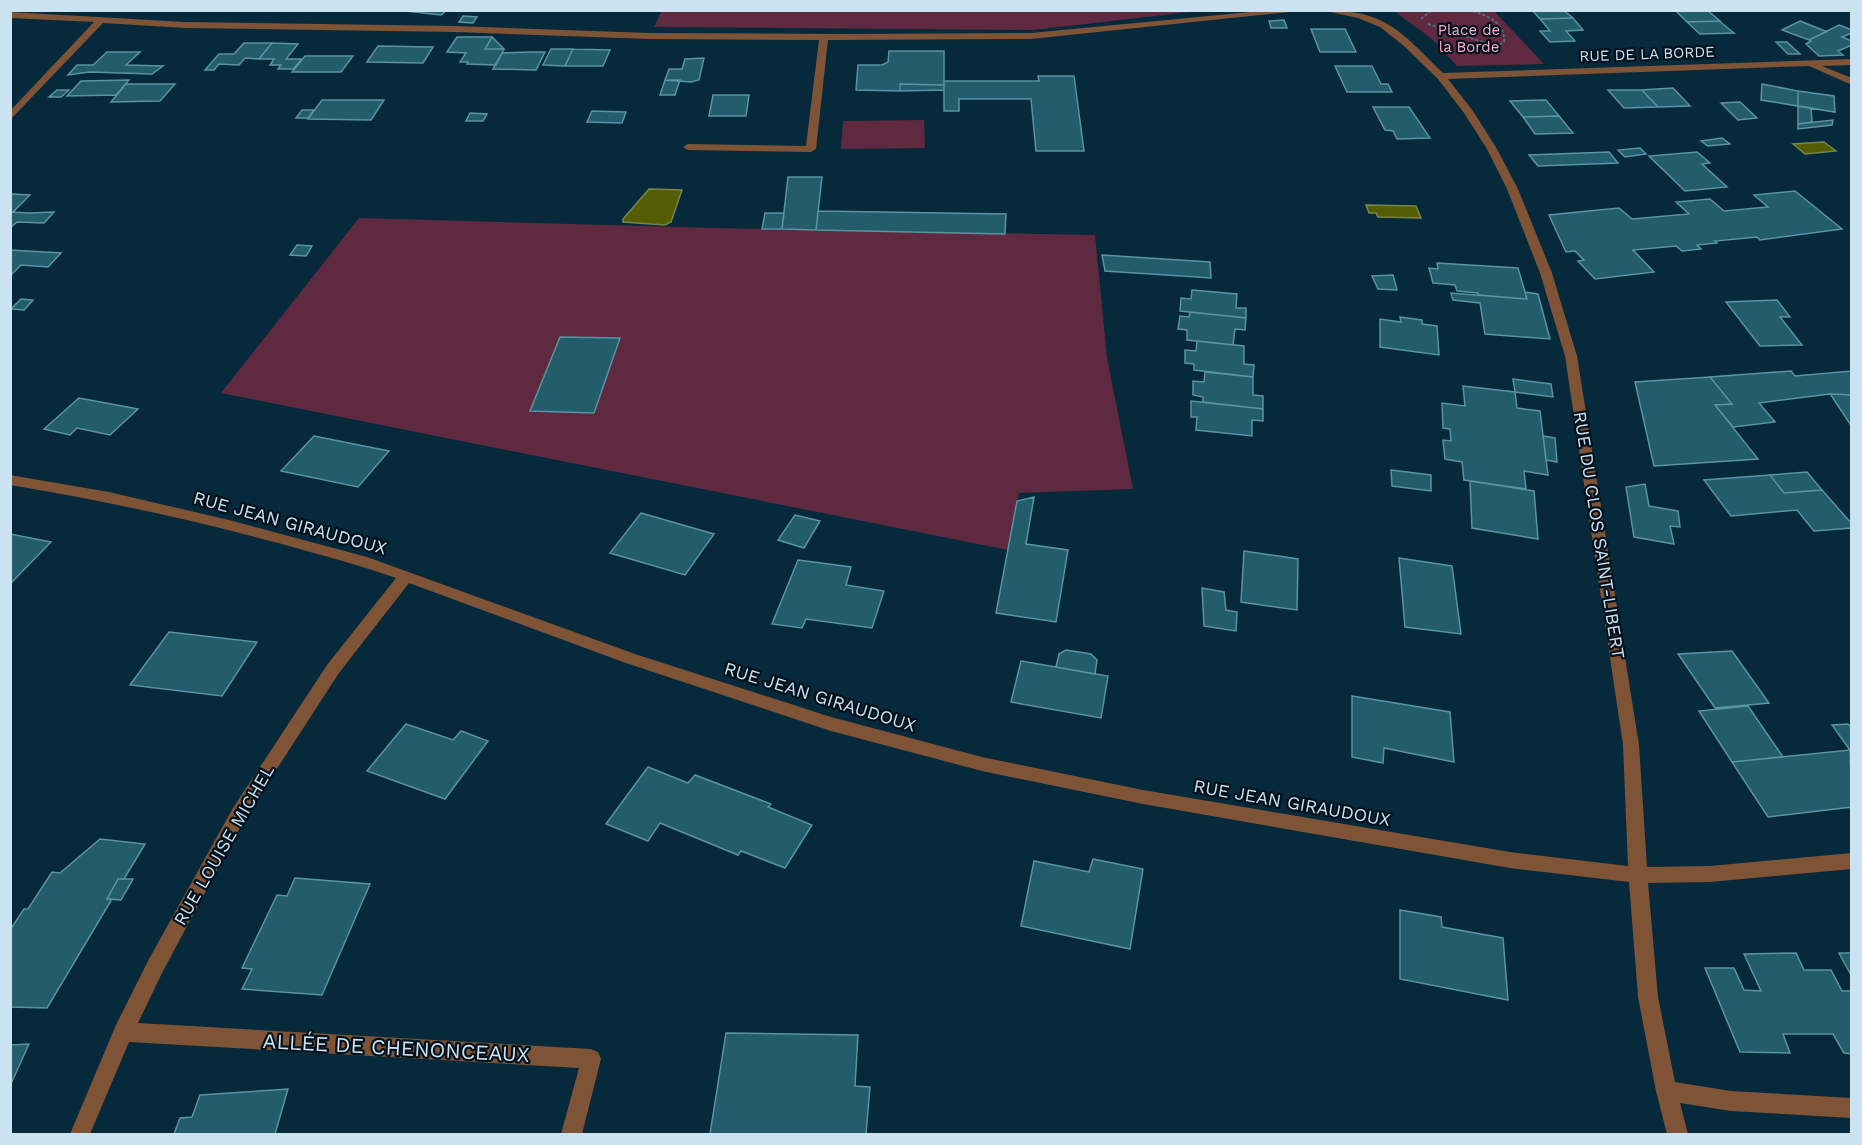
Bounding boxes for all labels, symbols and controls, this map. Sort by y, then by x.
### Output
park label: Place de la Borde [1438,21,1500,56]
street label: RUE DE LA BORDE [1579,43,1715,65]
street label: RUE DU CLOS SAINT-LIBERT [1570,410,1629,660]
street label: RUE JEAN GIRAUDOUX [191,487,389,559]
street label: RUE JEAN GIRAUDOUX [722,657,919,736]
street label: RUE LOUISE MICHEL [169,761,278,929]
street label: RUE JEAN GIRAUDOUX [1192,775,1392,830]
street label: ALLÉE DE CHENONCEAUX [262,1028,530,1067]

